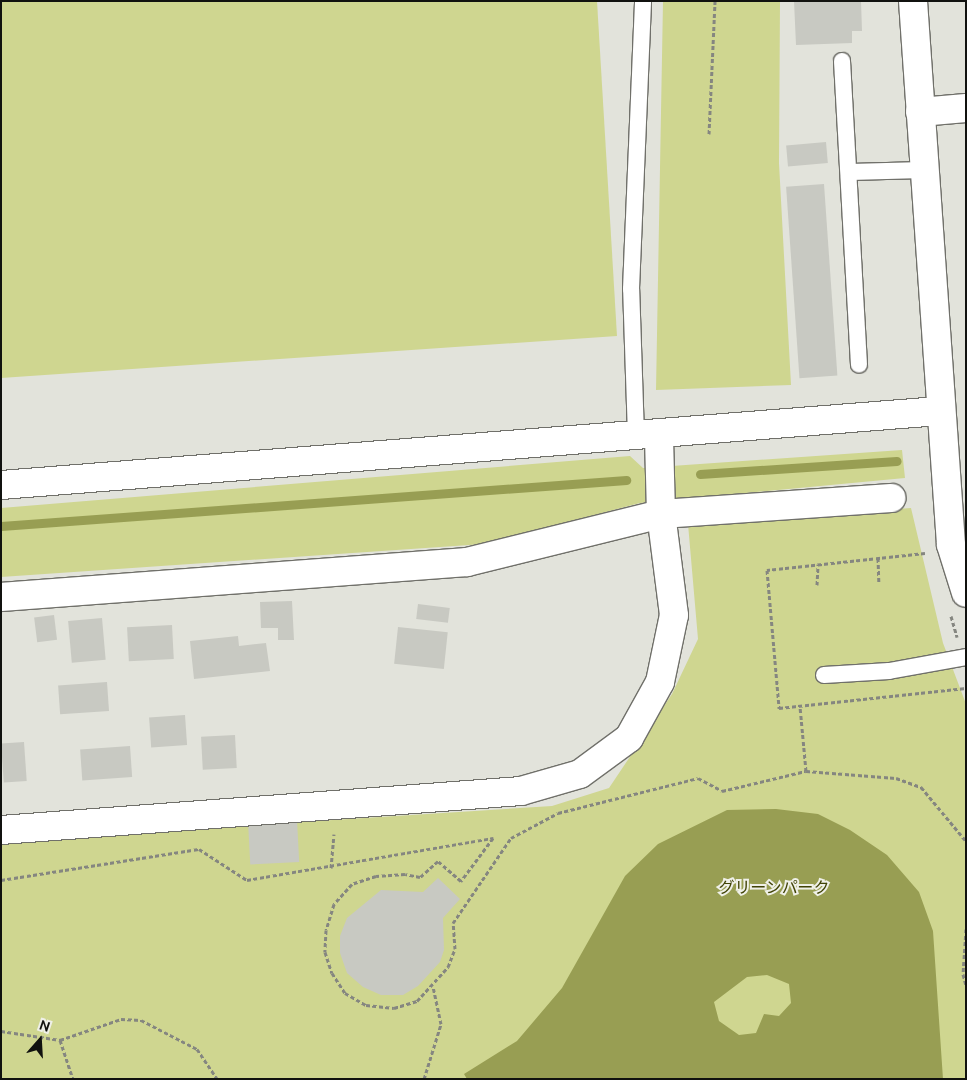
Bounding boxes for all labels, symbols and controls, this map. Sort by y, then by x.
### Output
park label: グリーンパーク [718,877,830,897]
north arrow [15,1015,65,1065]
text: N [37,1017,52,1035]

